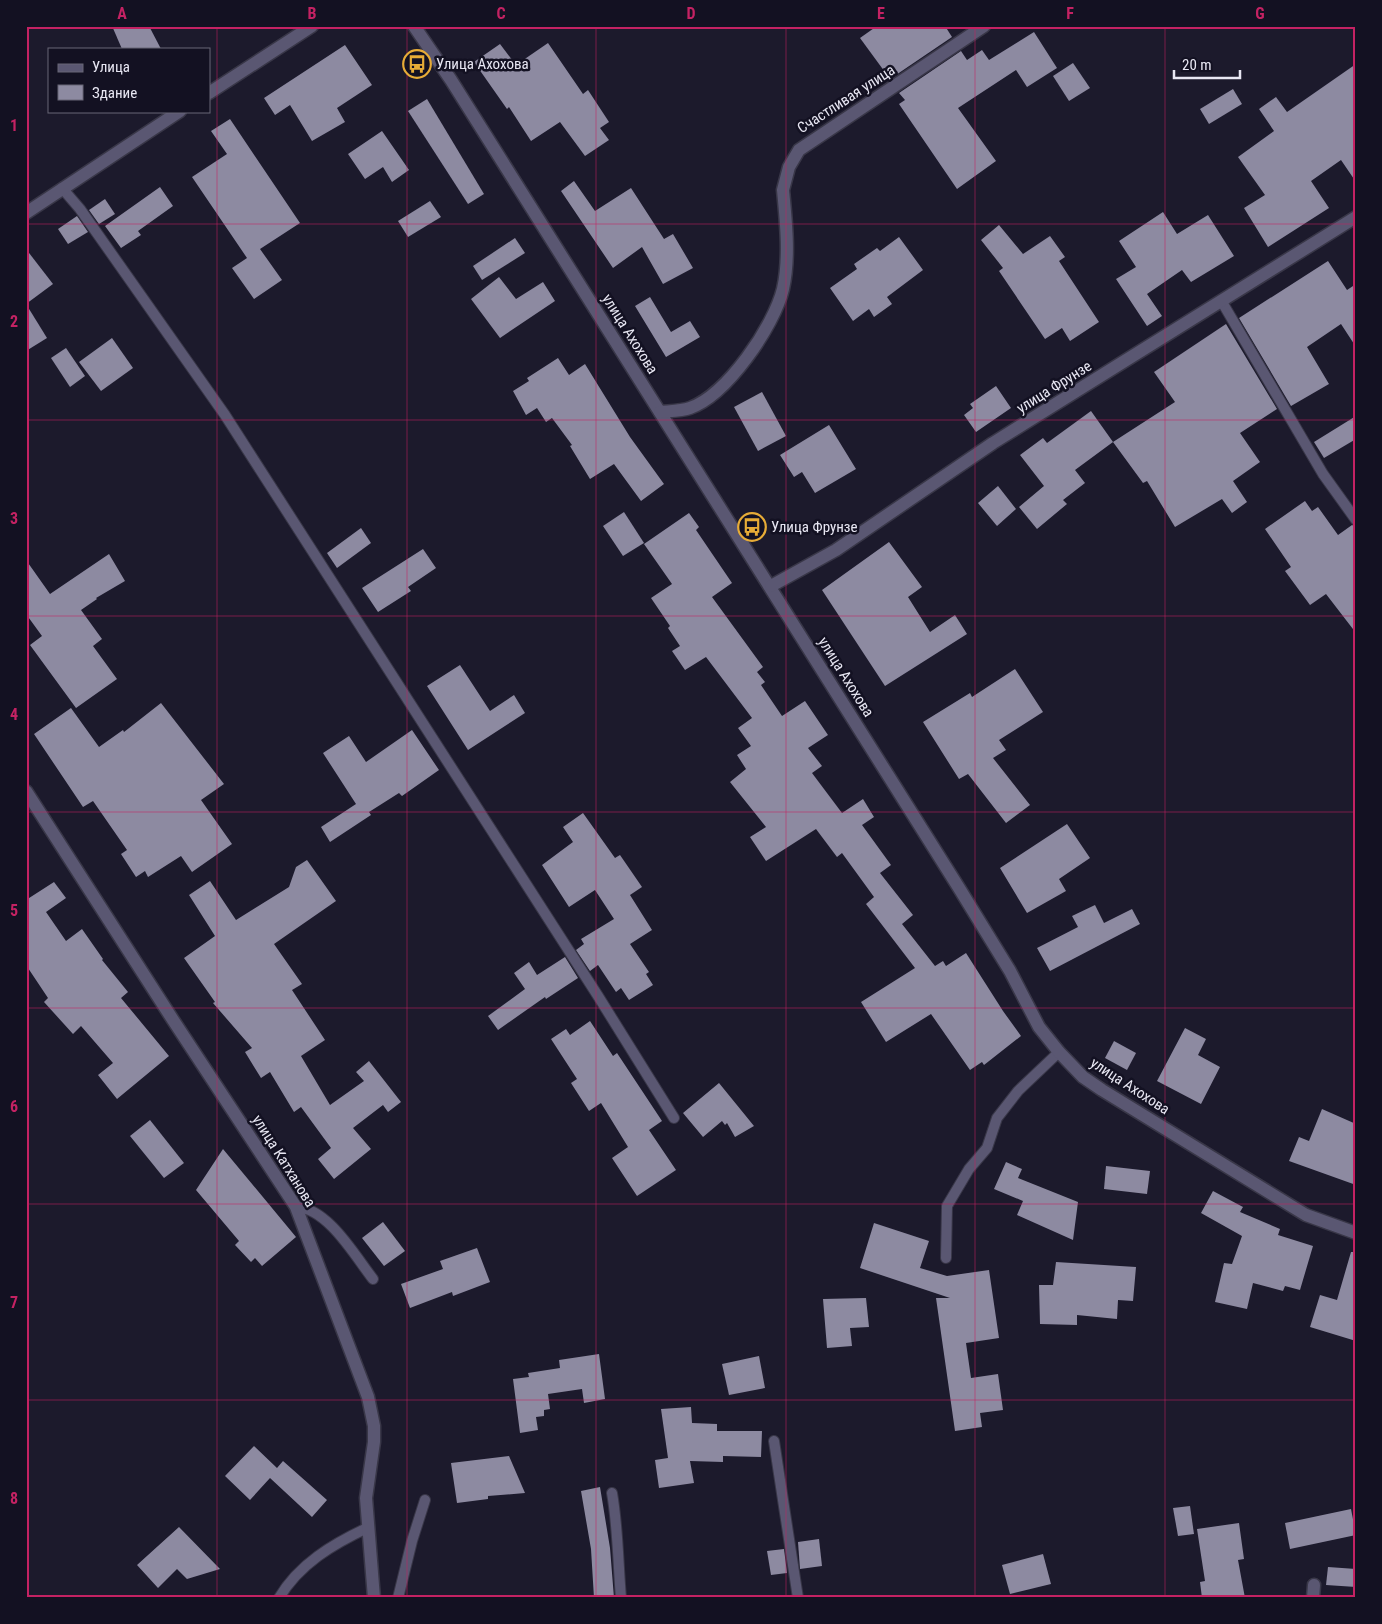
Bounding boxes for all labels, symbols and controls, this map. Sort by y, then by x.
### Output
text: A [117,4,127,23]
text: B [308,4,317,23]
text: C [496,4,506,23]
text: D [686,4,696,23]
text: E [877,4,885,23]
text: F [1066,4,1074,23]
text: G [1255,4,1265,23]
legend [48,48,210,112]
scale bar [1174,48,1241,80]
bus stop icon: Улица Ахохова [402,49,432,79]
place label: Улица Ахохова [436,55,529,73]
text: 20 m [1182,56,1212,74]
text: Улица [92,58,130,76]
street label: Счастливая улица [794,61,898,137]
text: Здание [92,84,137,102]
text: 1 [10,116,18,135]
street label: улица Ахохова [598,291,662,377]
text: 2 [10,312,18,331]
street label: улица Фрунзе [1013,357,1095,417]
text: 3 [10,509,18,528]
bus stop icon: Улица Фрунзе [737,512,767,542]
place label: Улица Фрунзе [771,518,858,536]
street label: улица Ахохова [814,634,878,720]
text: 4 [10,705,18,724]
text: 5 [10,901,18,920]
street label: улица Ахохова [1087,1054,1173,1118]
text: 6 [10,1097,18,1116]
street label: улица Катханова [248,1112,320,1210]
text: 7 [10,1293,18,1312]
text: 8 [10,1489,18,1508]

